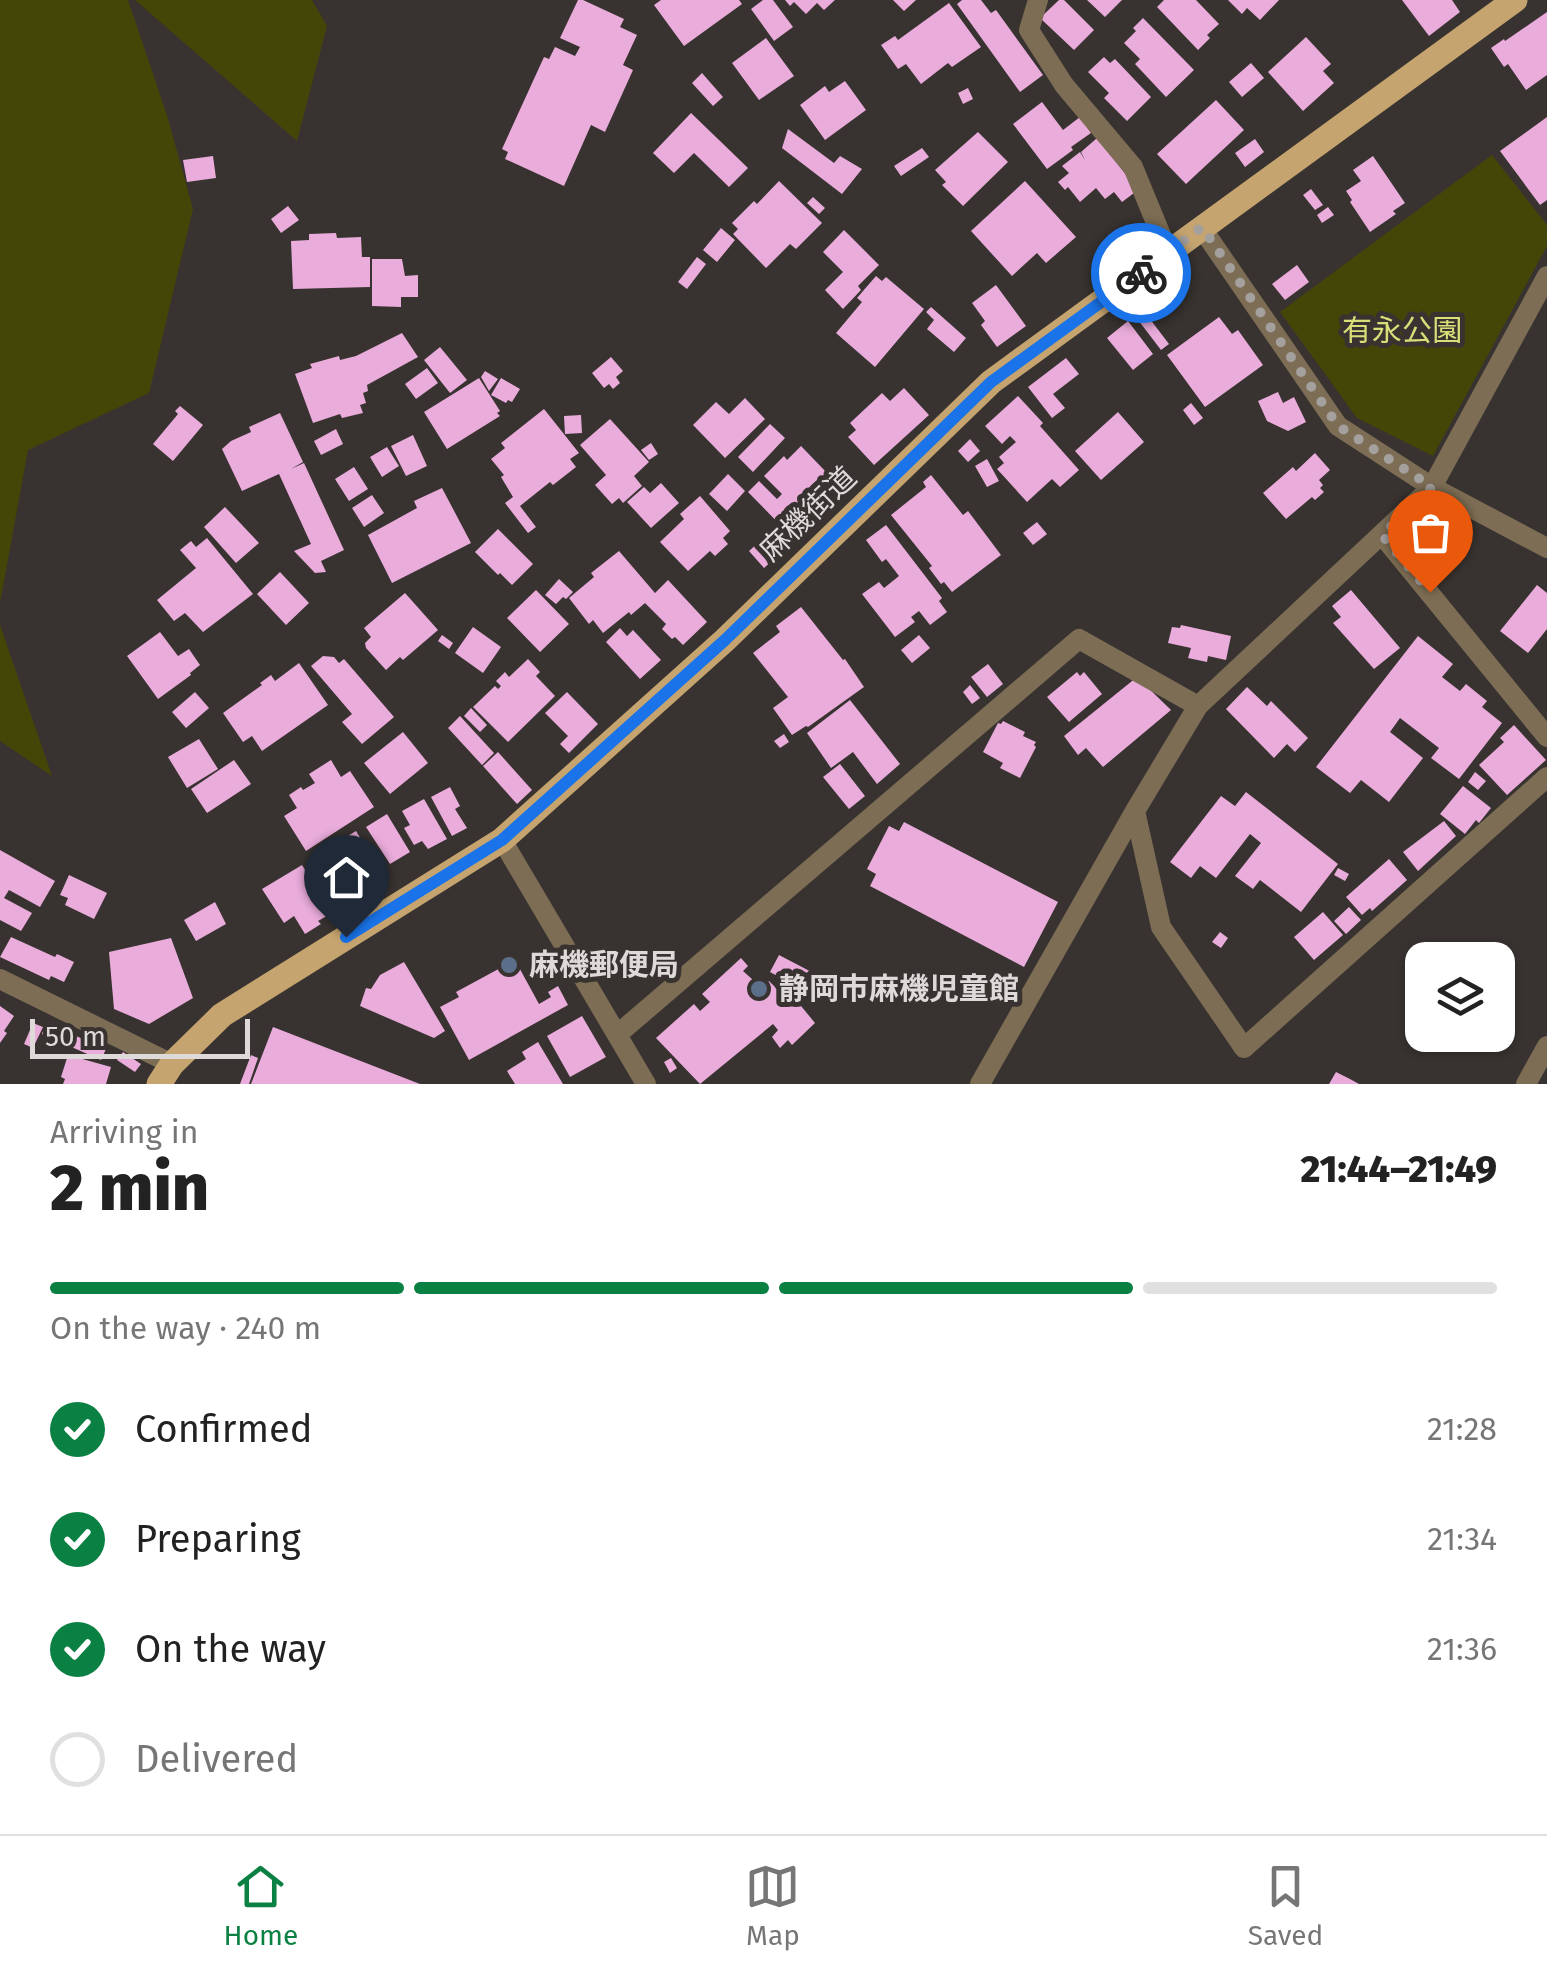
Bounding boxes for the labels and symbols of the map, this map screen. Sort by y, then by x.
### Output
courier [1091,223,1191,323]
park label: 有永公園 [1342,313,1462,349]
street label: 麻機街道 [752,459,864,569]
pin [1388,490,1473,593]
pin [304,835,389,938]
place label: 麻機郵便局 [529,947,679,983]
marker: 麻機郵便局 [498,954,520,976]
place label: 静岡市麻機児童館 [779,971,1019,1007]
marker: 静岡市麻機児童館 [748,978,770,1000]
scale bar [30,1014,250,1058]

